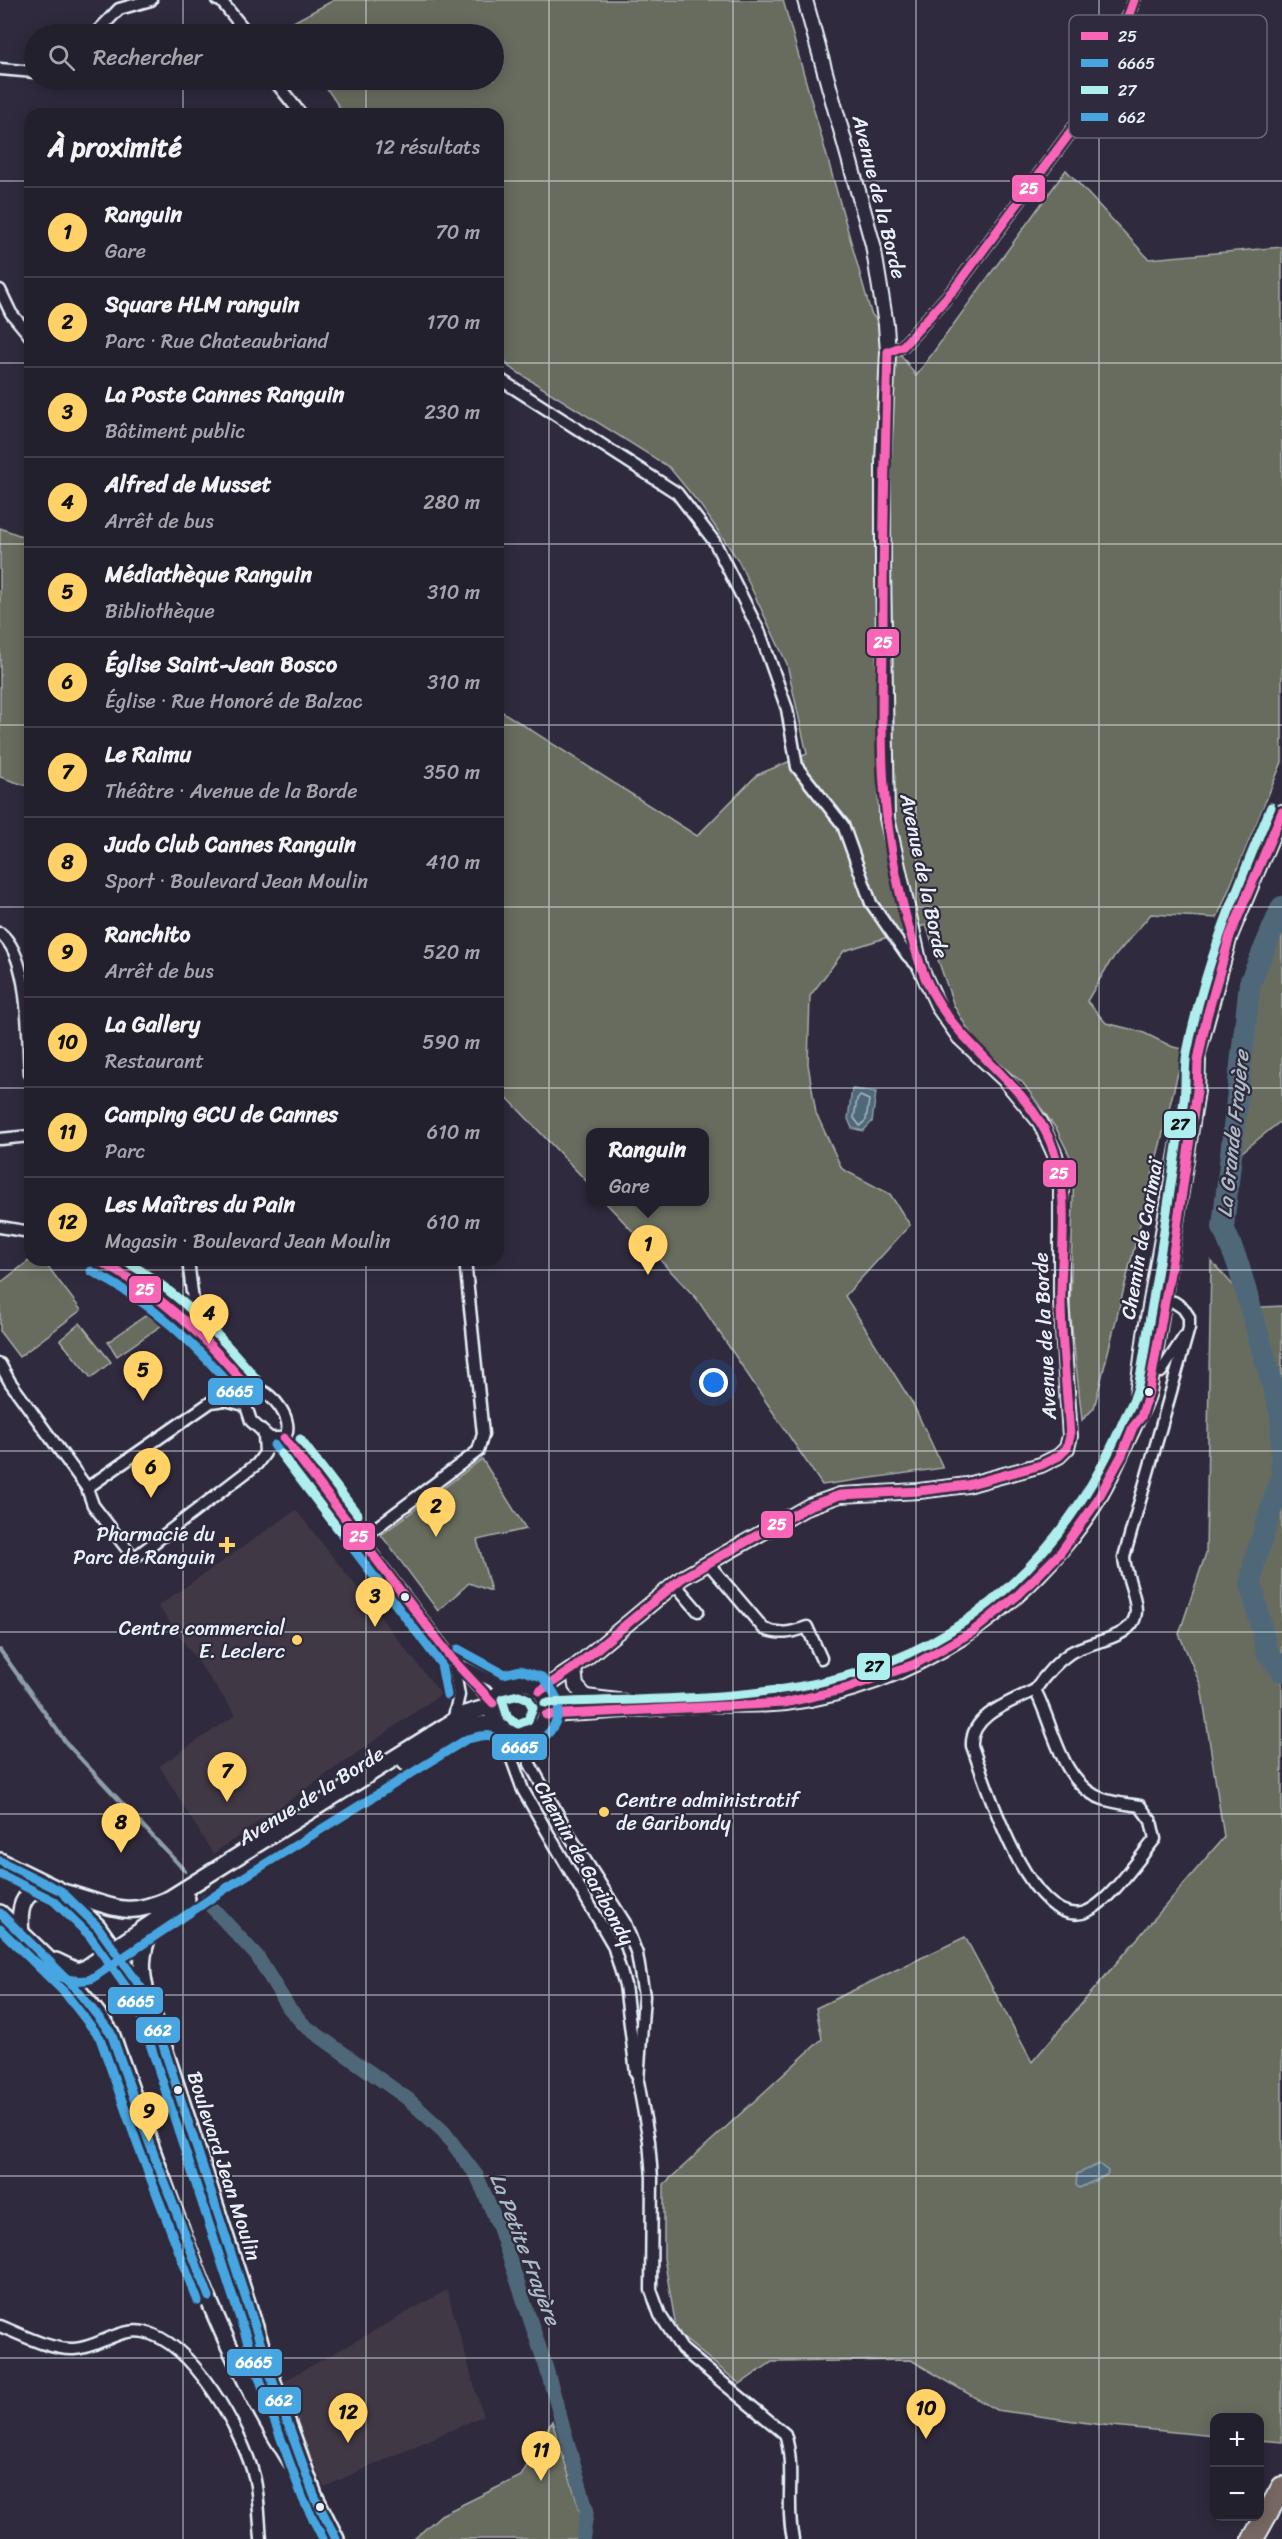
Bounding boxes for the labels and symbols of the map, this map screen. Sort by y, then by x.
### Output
legend [1069,15,1267,138]
text: 25 [1118,22,1137,51]
text: 6665 [1118,49,1155,78]
text: 27 [1118,76,1137,105]
text: 662 [1118,103,1145,132]
street label: Avenue de la Borde [842,111,916,283]
line badge: 25 [1011,174,1046,203]
text: 25 [1018,174,1039,203]
line badge: 25 [866,628,900,657]
text: 25 [872,628,893,657]
street label: Avenue de la Borde [889,789,959,962]
water label: La Grande Frayère [1205,1046,1261,1219]
line badge: 27 [1163,1110,1197,1139]
text: 27 [1170,1110,1191,1139]
street label: Chemin de Carimaï [1111,1152,1174,1322]
line badge: 25 [1042,1159,1077,1188]
text: 25 [1048,1159,1069,1188]
pin: 1 [628,1226,668,1275]
street label: Avenue de la Borde [1023,1251,1067,1422]
line badge: 25 [128,1275,162,1304]
text: 25 [134,1275,155,1304]
pin: 4 [190,1294,228,1344]
pin: 5 [124,1352,162,1401]
your location [699,1368,728,1397]
line badge: 6665 [207,1377,264,1406]
text: 6665 [215,1377,254,1406]
unlabelled marker [1143,1386,1155,1398]
pin: 6 [132,1448,170,1498]
pin: 2 [416,1488,456,1537]
line badge: 25 [760,1510,794,1539]
text: 25 [766,1510,787,1539]
place label: Pharmacie du Parc de Ranguin [73,1517,215,1575]
line badge: 25 [342,1522,376,1551]
text: 25 [348,1522,369,1551]
marker: Pharmacie du Parc de Ranguin [220,1538,234,1552]
pin: 3 [356,1578,394,1627]
unlabelled marker [399,1591,411,1603]
place label: Centre commercial E. Leclerc [119,1611,285,1669]
marker: Centre commercial E. Leclerc [290,1633,304,1647]
line badge: 27 [856,1652,891,1681]
text: 27 [864,1652,885,1681]
line badge: 6665 [491,1733,548,1761]
text: 6665 [500,1733,539,1762]
street label: Avenue de la Borde [230,1737,391,1856]
pin: 7 [208,1752,246,1802]
street label: Chemin de Garibondy [524,1774,644,1953]
place label: Centre administratif de Garibondy [616,1783,801,1841]
pin: 8 [102,1804,140,1853]
marker: Centre administratif de Garibondy [597,1805,611,1819]
line badge: 6665 [107,1986,164,2015]
text: 6665 [116,1987,155,2016]
line badge: 662 [135,2016,181,2044]
text: 662 [143,2016,172,2045]
street label: Boulevard Jean Moulin [177,2067,271,2266]
unlabelled marker [172,2084,184,2096]
pin: 9 [130,2092,168,2142]
water label: La Petite Frayère [479,2167,572,2332]
line badge: 6665 [226,2348,283,2377]
text: 6665 [234,2348,273,2377]
line badge: 662 [257,2386,302,2415]
text: 662 [264,2386,293,2415]
pin: 10 [906,2390,946,2439]
pin: 12 [328,2394,368,2443]
pin: 11 [522,2432,560,2481]
unlabelled marker [314,2501,326,2513]

